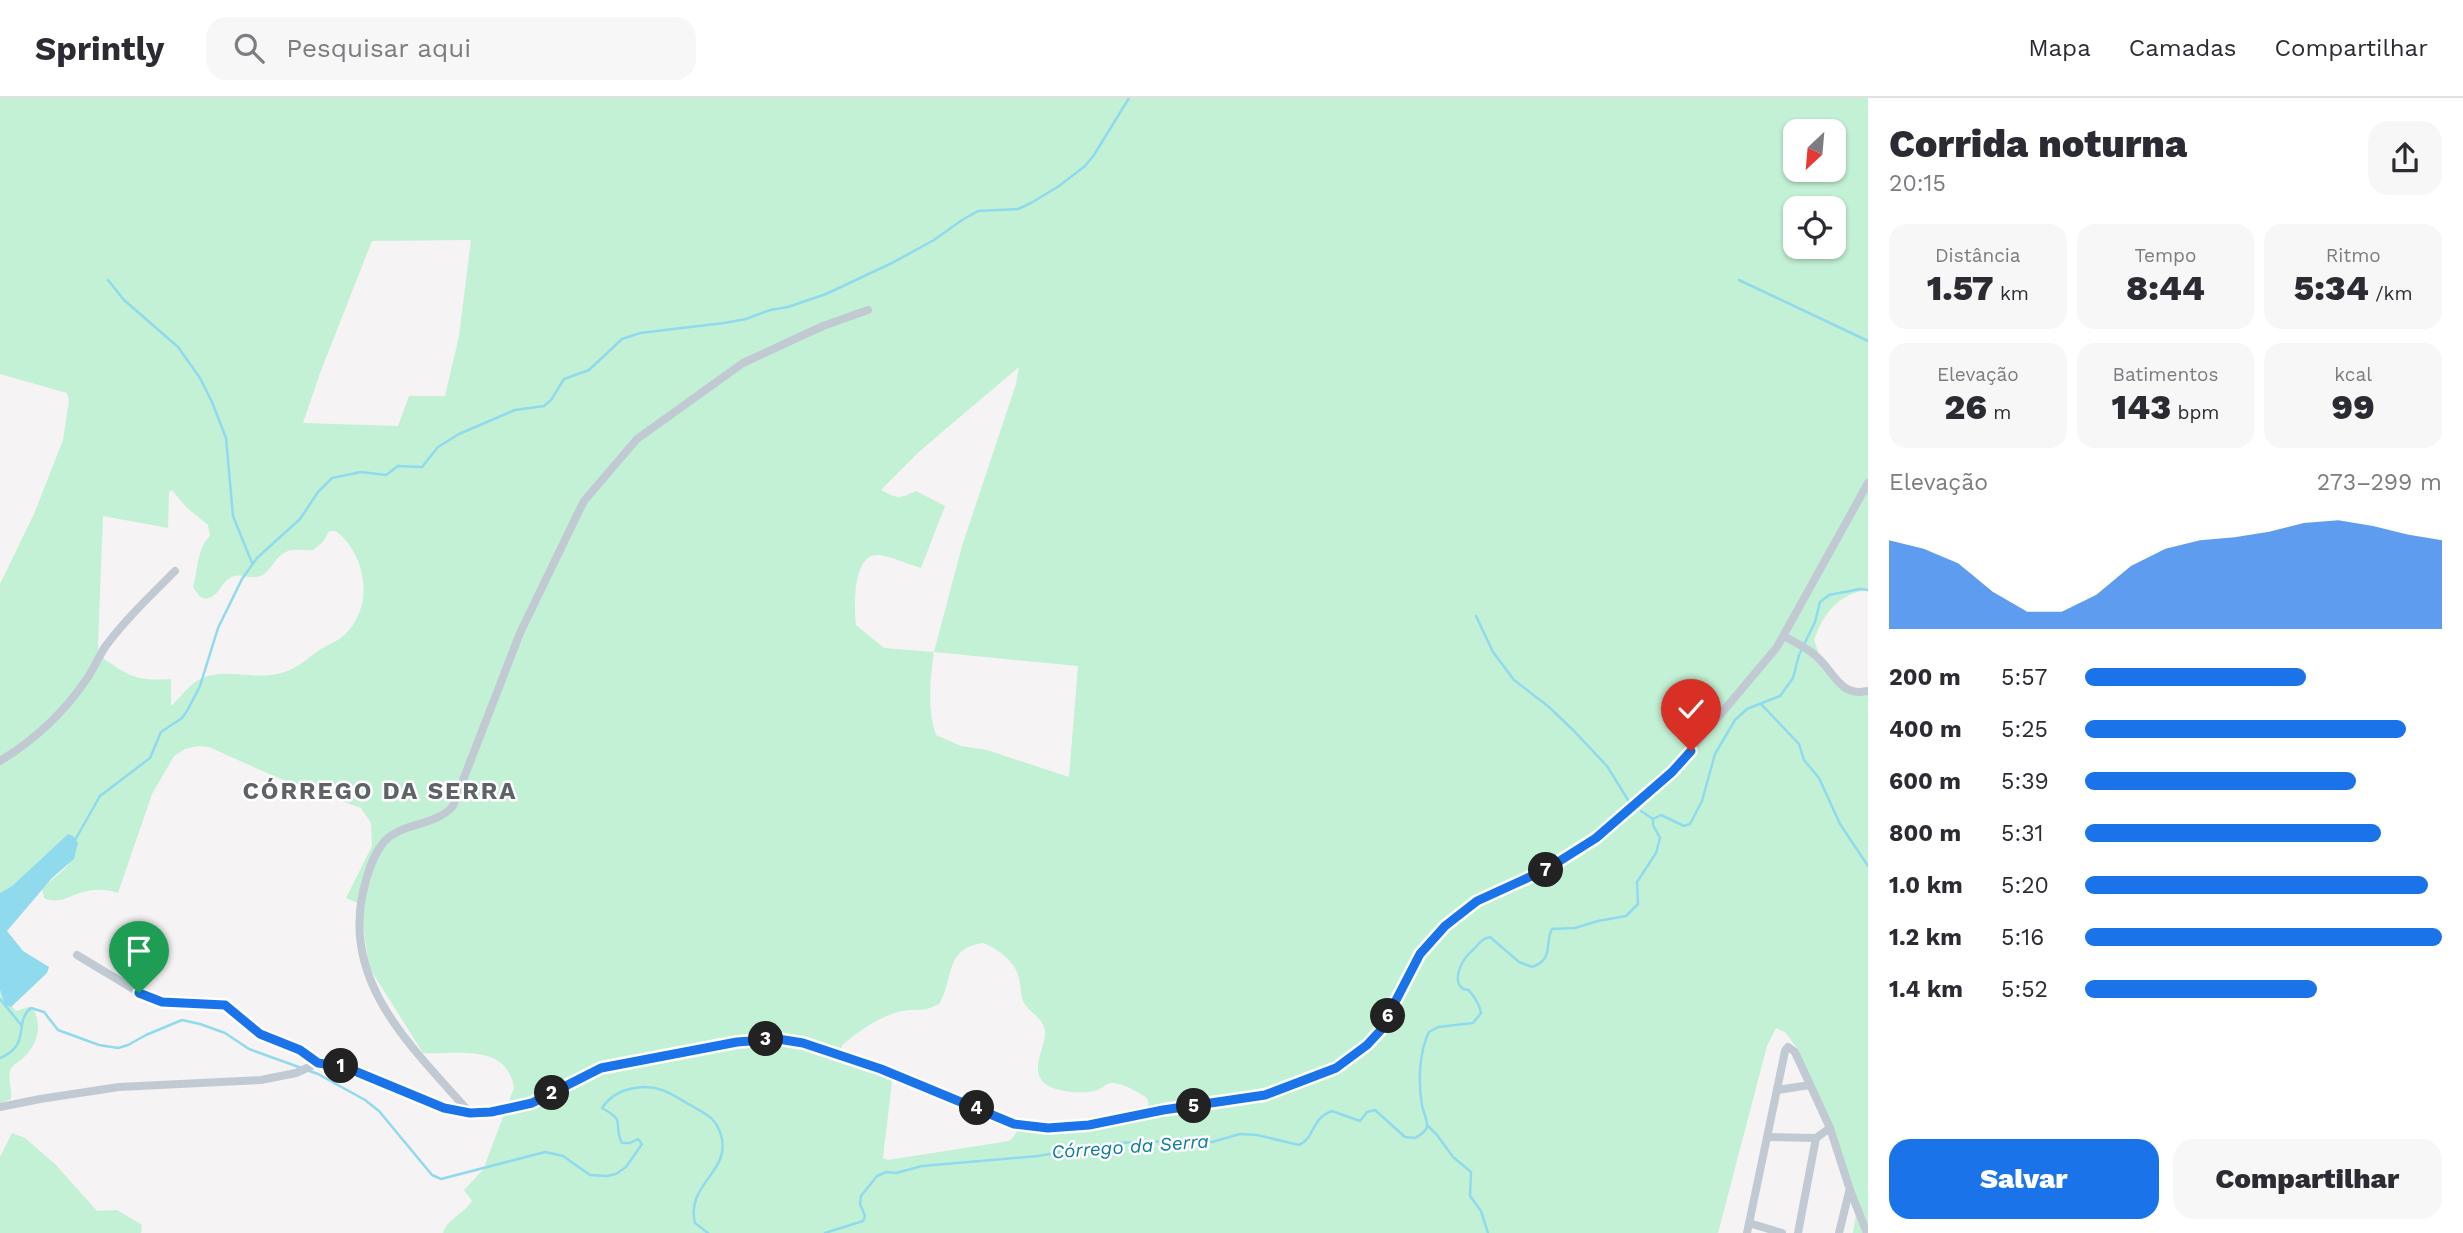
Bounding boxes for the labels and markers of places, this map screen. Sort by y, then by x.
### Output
pin [1661,679,1721,751]
pin: 7 [1528,852,1564,888]
pin [109,921,169,993]
pin: 6 [1370,998,1406,1034]
pin: 3 [748,1021,784,1056]
pin: 1 [324,1048,358,1084]
pin: 2 [534,1076,570,1110]
pin: 5 [1176,1088,1212,1124]
pin: 4 [960,1090,995,1126]

